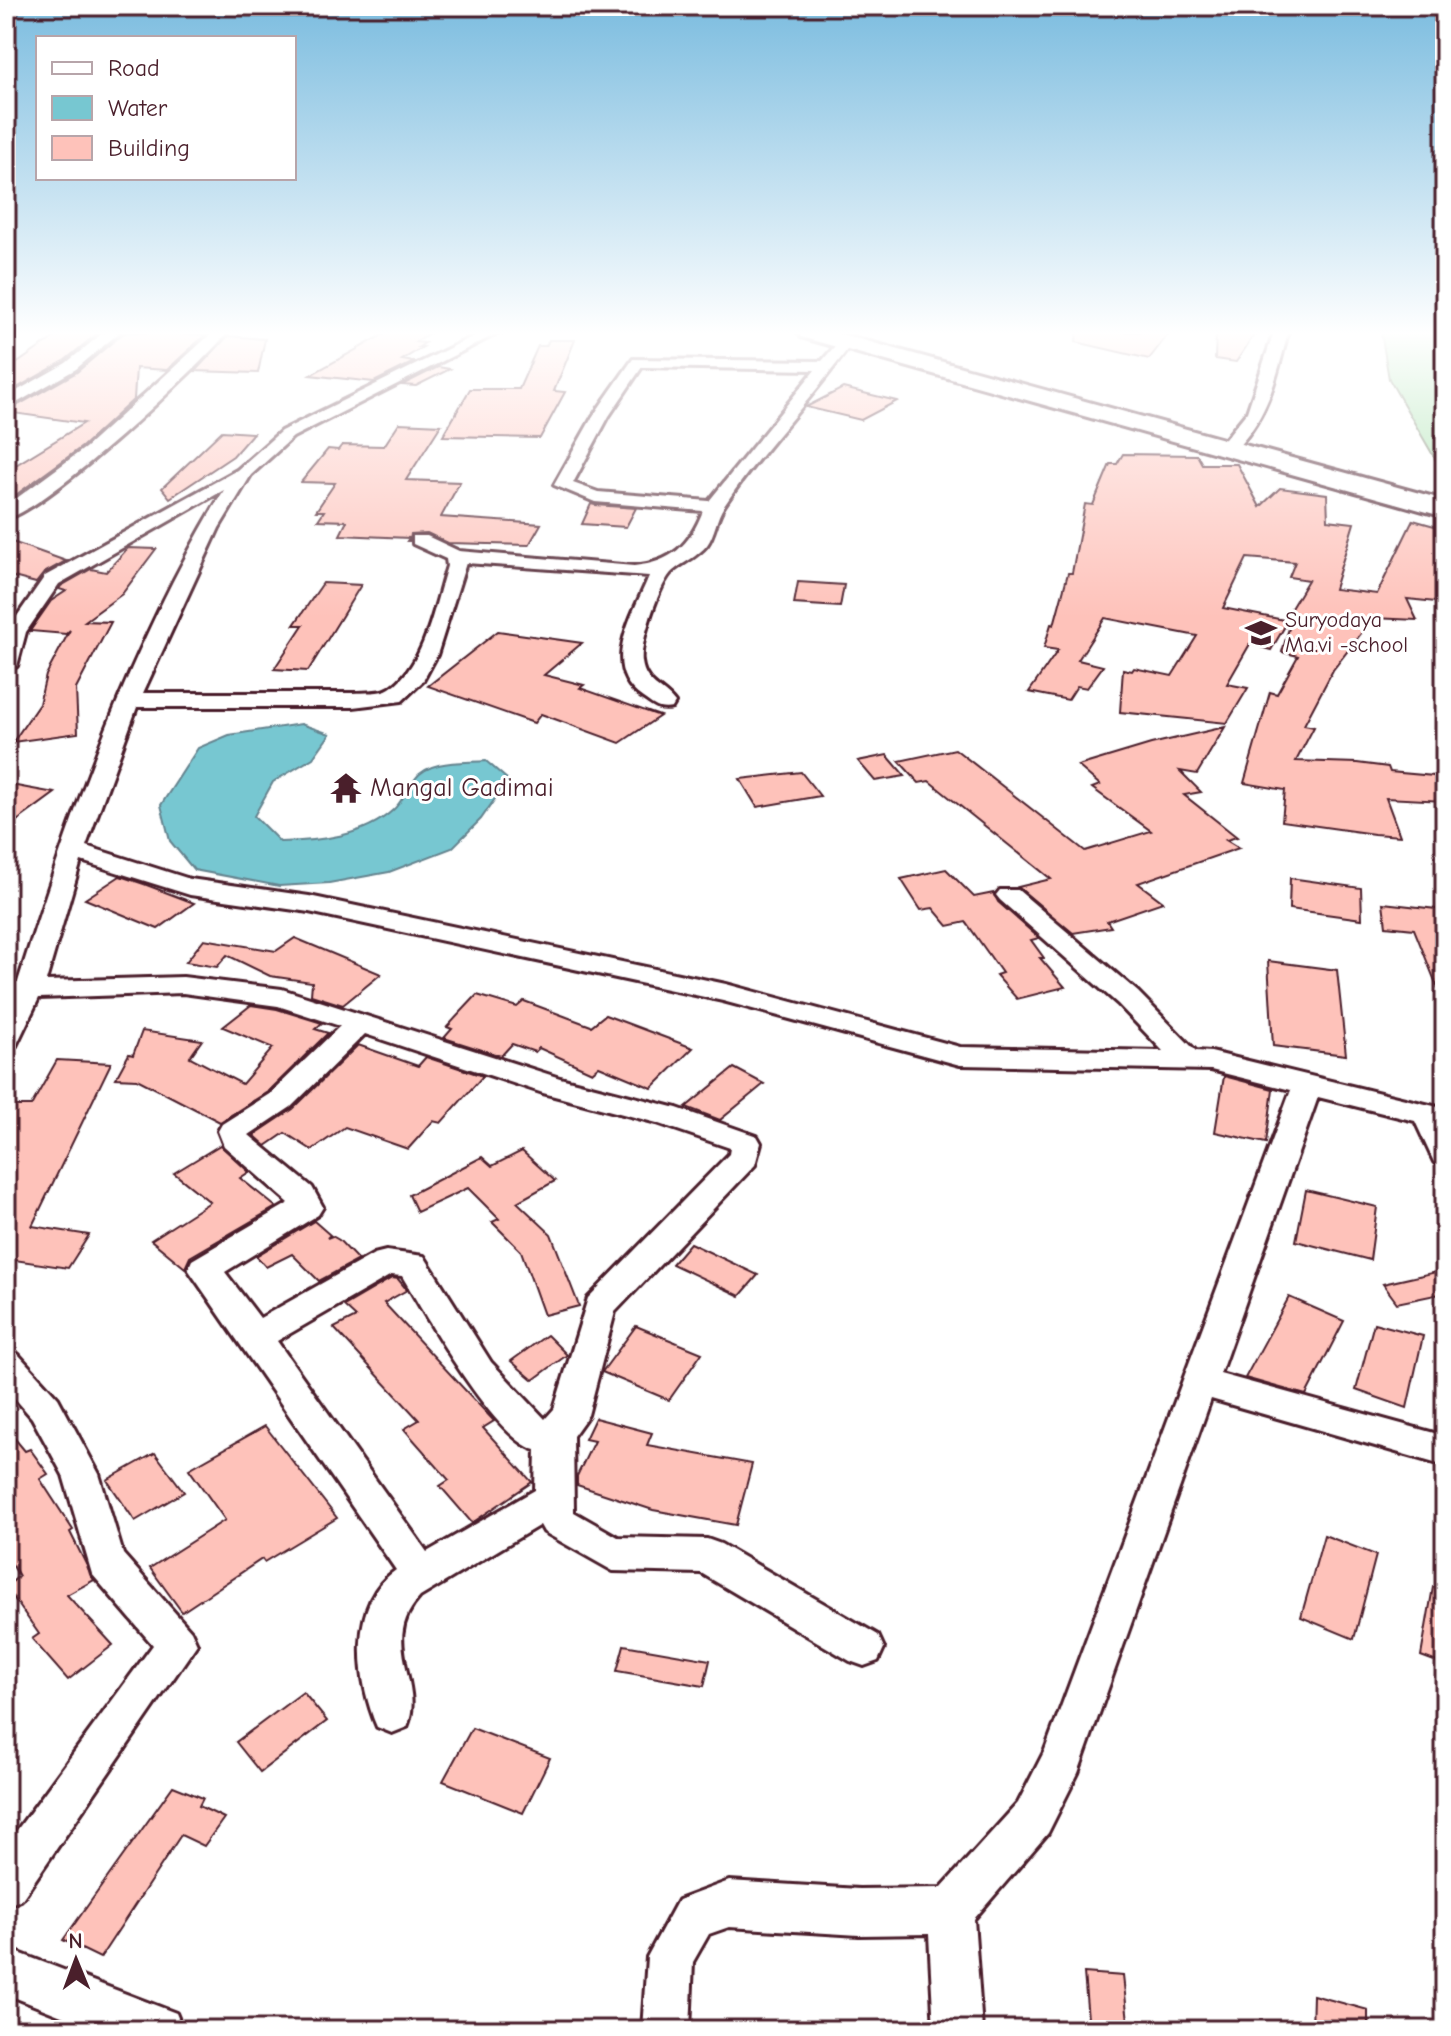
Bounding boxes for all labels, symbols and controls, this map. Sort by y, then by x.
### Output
legend [36,36,296,180]
text: Road [108,54,160,82]
text: Water [108,94,168,122]
text: Building [108,134,190,162]
place label: Suryodaya Ma.vi -school [1285,607,1408,658]
school or university icon: Suryodaya Ma.vi -school [1244,616,1278,650]
temple icon: Mangal Gadimai [329,771,363,805]
place label: Mangal Gadimai [370,773,554,803]
north arrow [36,1920,116,2000]
text: N [68,1928,83,1954]

